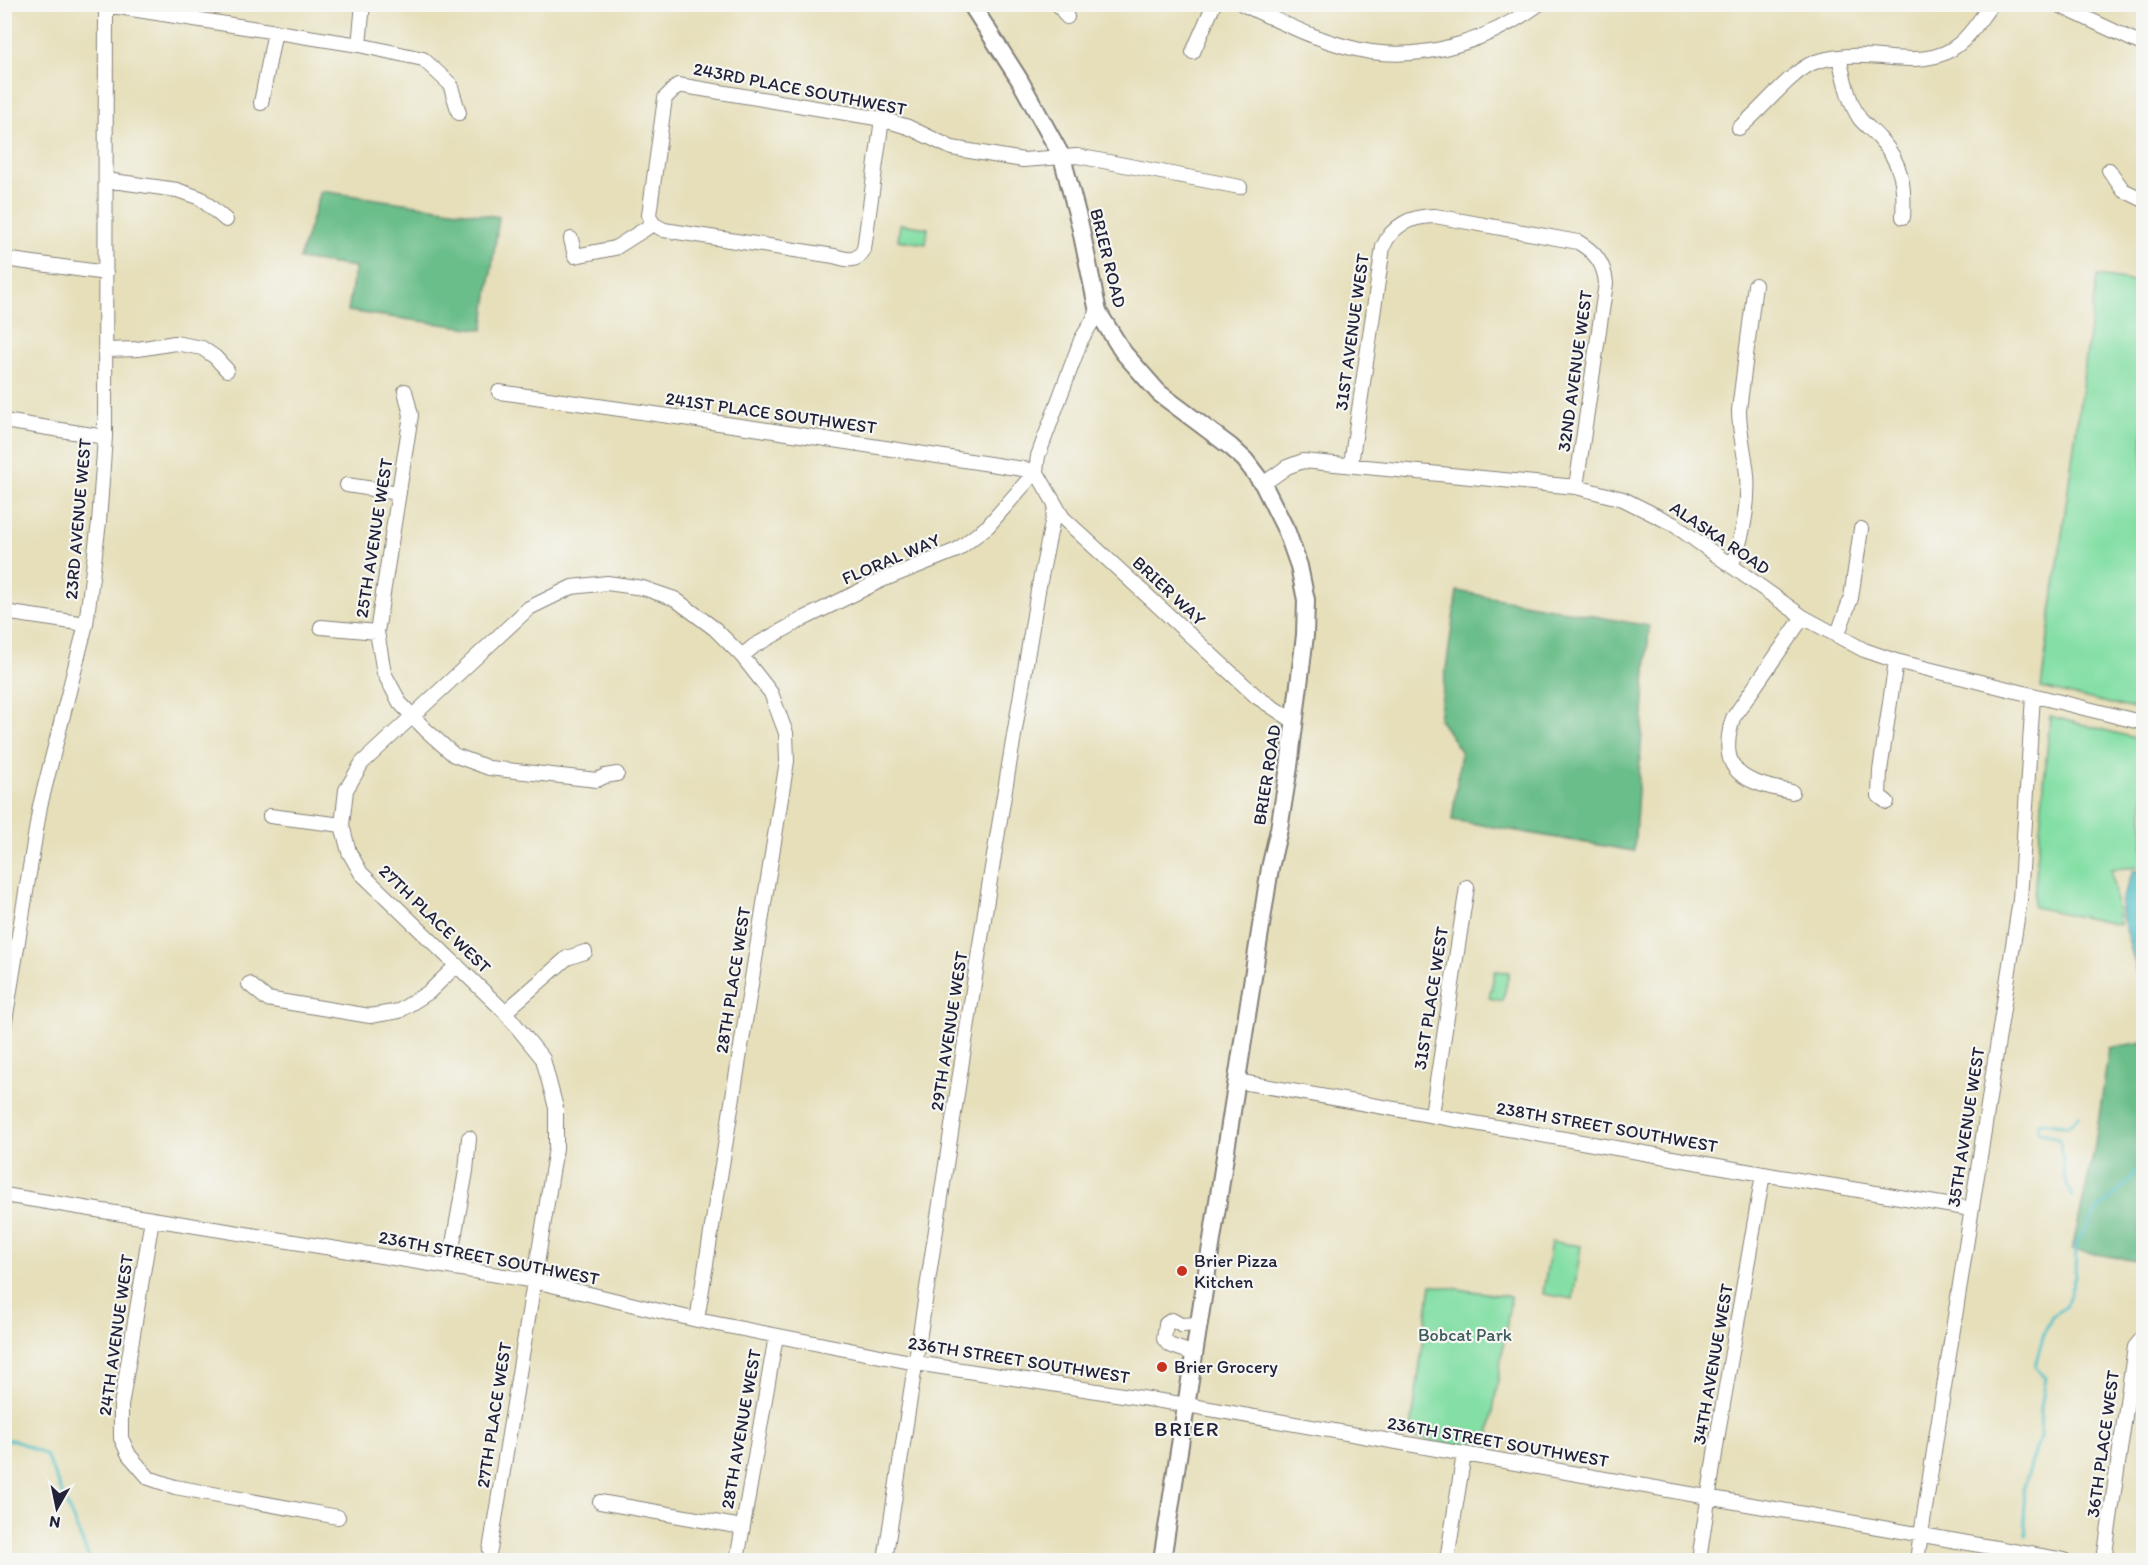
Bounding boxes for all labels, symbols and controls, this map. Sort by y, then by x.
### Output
street label: 243RD PLACE SOUTHWEST [692,58,908,120]
street label: BRIER ROAD [1085,206,1131,310]
street label: 31ST AVENUE WEST [1330,252,1374,412]
street label: 32ND AVENUE WEST [1553,289,1597,453]
street label: 241ST PLACE SOUTHWEST [664,387,878,439]
street label: 23RD AVENUE WEST [60,438,96,600]
street label: 25TH AVENUE WEST [351,457,397,619]
street label: ALASKA ROAD [1666,496,1774,580]
street label: FLORAL WAY [839,528,944,589]
street label: BRIER WAY [1128,552,1211,631]
street label: BRIER ROAD [1248,723,1286,827]
street label: 27TH PLACE WEST [374,860,496,978]
street label: 28TH PLACE WEST [711,905,755,1055]
street label: 31ST PLACE WEST [1409,925,1453,1071]
street label: 29TH AVENUE WEST [926,950,972,1112]
street label: 35TH AVENUE WEST [1942,1045,1990,1209]
street label: 238TH STREET SOUTHWEST [1495,1097,1719,1157]
street label: 236TH STREET SOUTHWEST [377,1226,601,1290]
place label: Brier Pizza Kitchen [1194,1250,1278,1293]
street label: 24TH AVENUE WEST [94,1253,138,1417]
marker: Brier Pizza Kitchen [1175,1264,1189,1278]
street label: 34TH AVENUE WEST [1688,1282,1738,1446]
park label: Bobcat Park [1418,1324,1512,1346]
street label: 236TH STREET SOUTHWEST [907,1332,1131,1388]
street label: 27TH PLACE WEST [472,1340,516,1490]
street label: 28TH AVENUE WEST [716,1347,766,1511]
place label: Brier Grocery [1174,1356,1278,1378]
marker: Brier Grocery [1155,1360,1169,1374]
street label: 36TH PLACE WEST [2082,1369,2124,1519]
street label: 236TH STREET SOUTHWEST [1386,1412,1610,1472]
district label: BRIER [1154,1416,1220,1441]
north arrow [27,1478,87,1538]
text: N [48,1512,62,1533]

